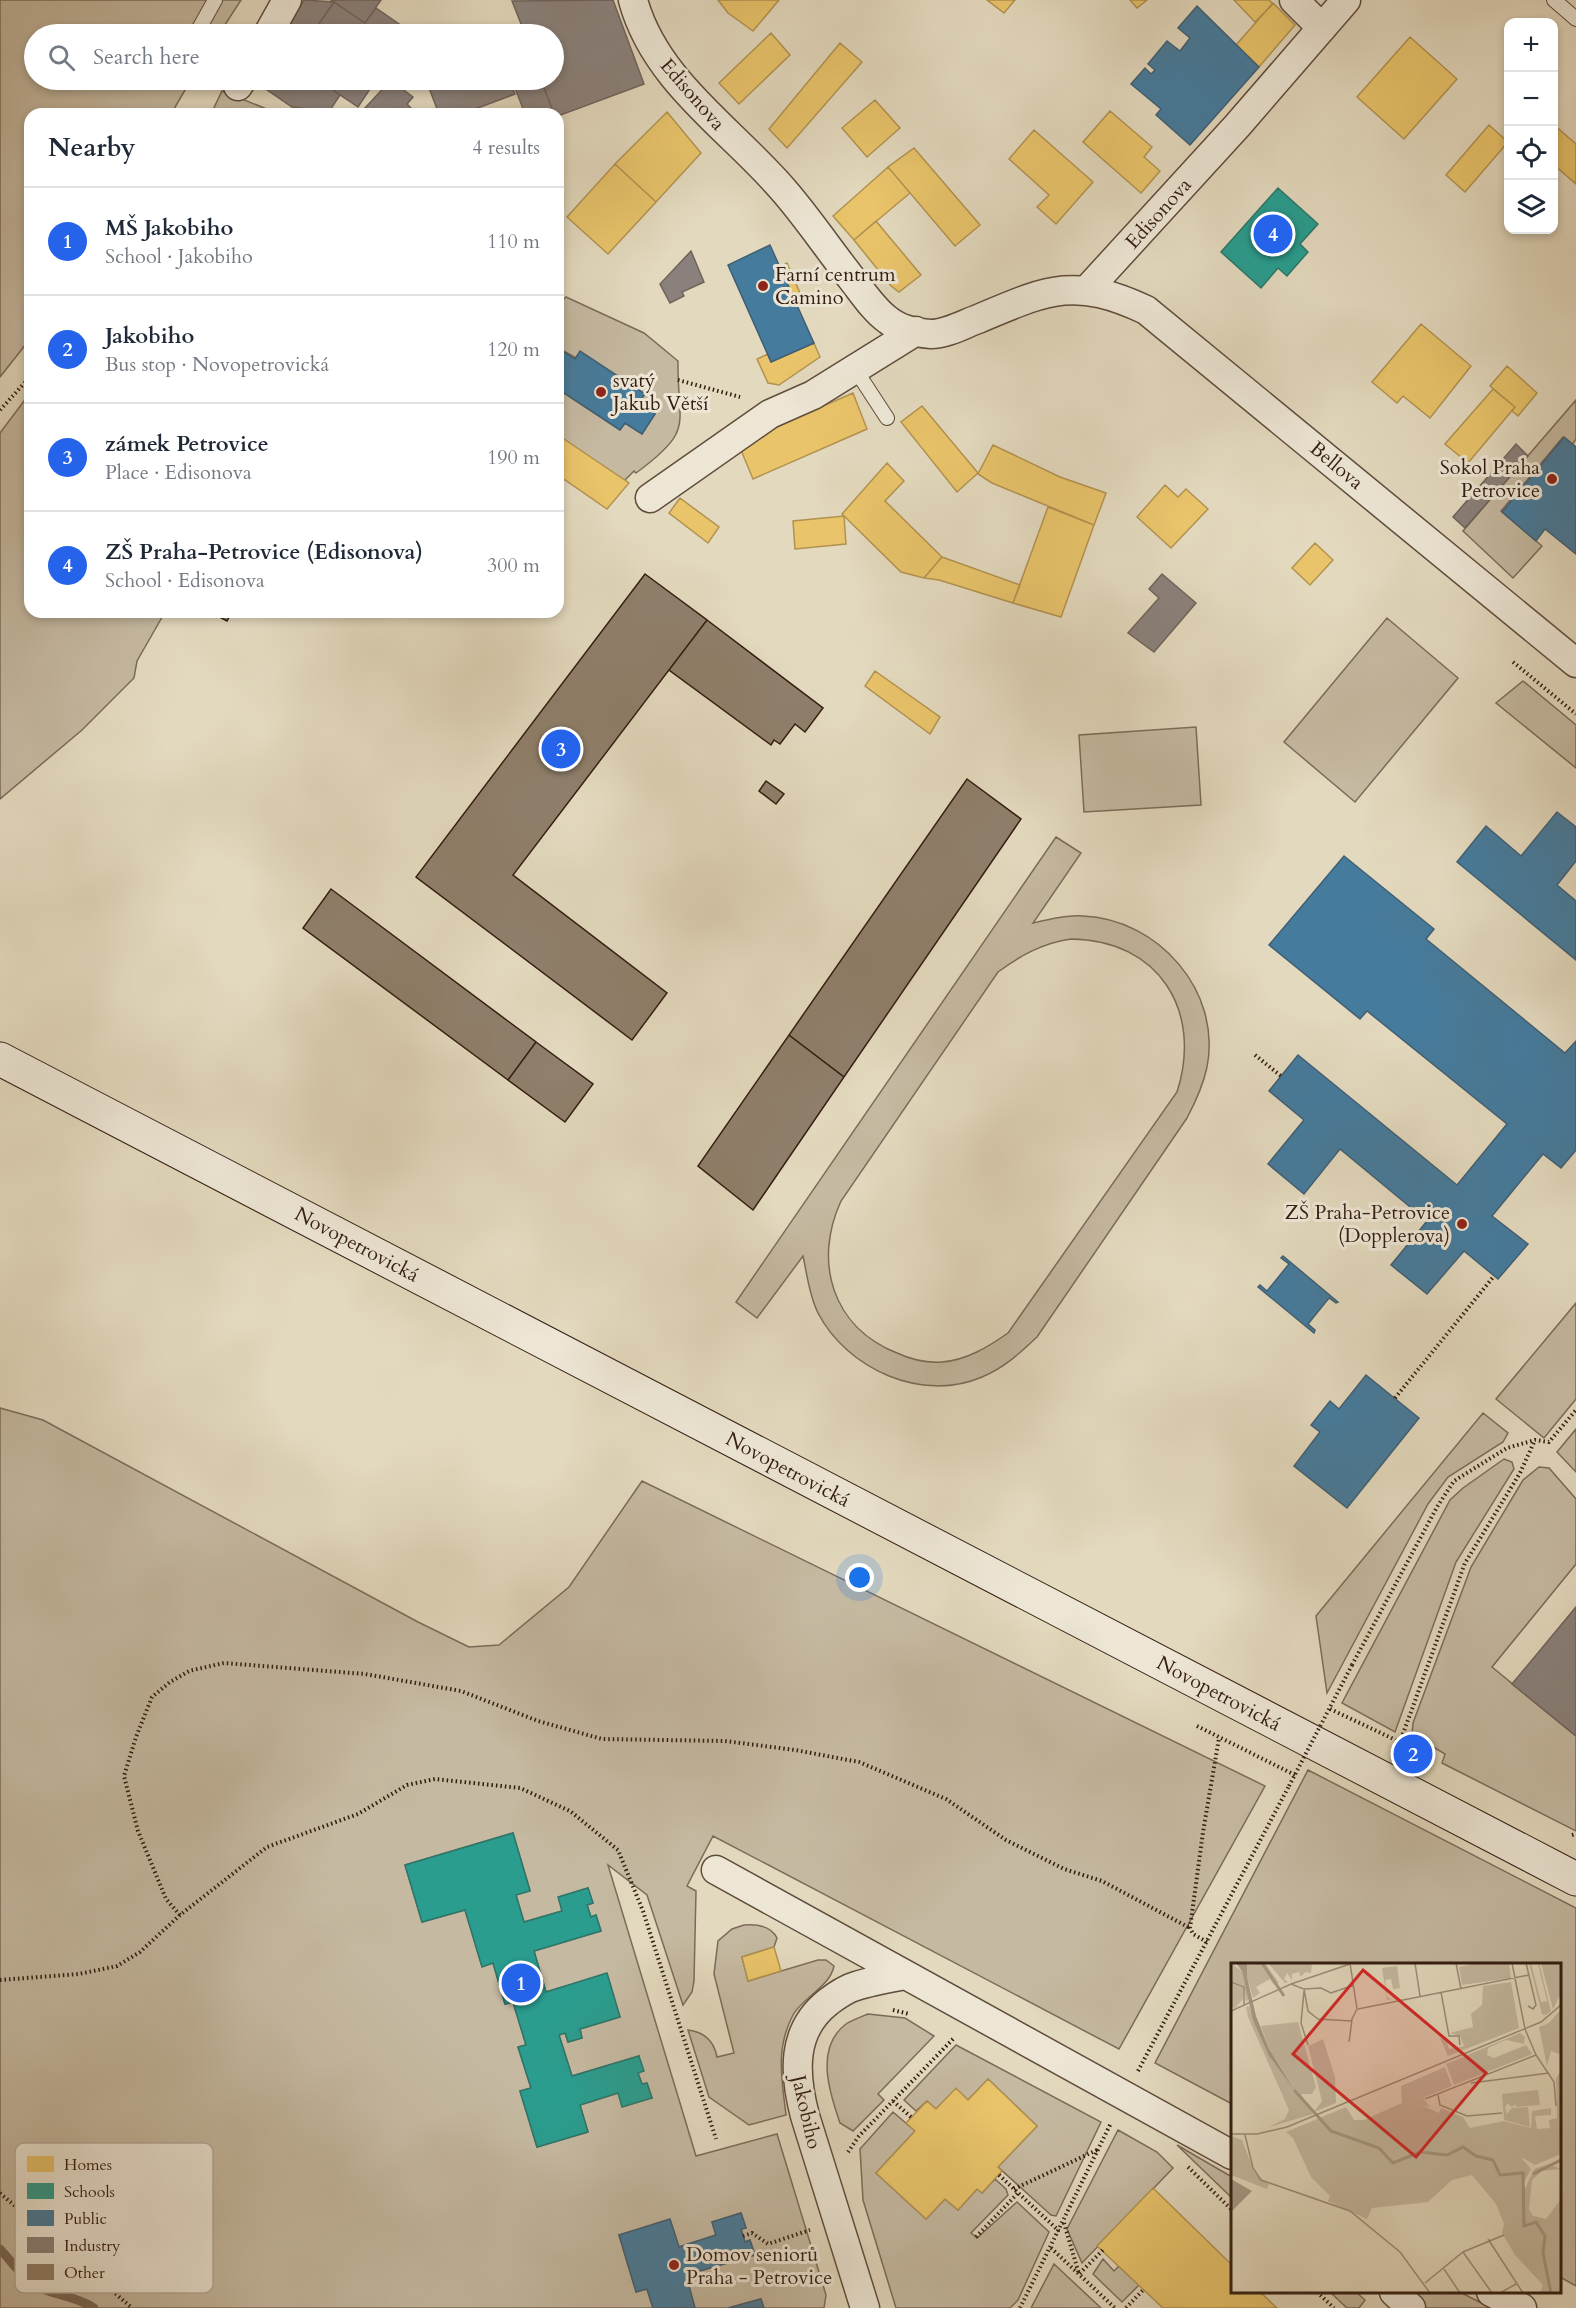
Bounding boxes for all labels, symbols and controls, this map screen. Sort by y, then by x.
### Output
map controls [1504,18,1558,234]
button: + [1504,18,1558,72]
search box [24,24,564,90]
icon: search [45,41,78,74]
text: Search here [93,42,200,72]
street label: Edisonova [654,53,732,136]
button: − [1504,72,1558,126]
button: locate [1504,126,1558,180]
text: Nearby [48,130,136,165]
text: 4 results [472,134,540,161]
street label: Edisonova [1119,172,1198,255]
button: layers [1504,180,1558,234]
pin: 4 [1254,212,1292,256]
text: MŠ Jakobiho [105,213,233,243]
text: 1 [62,228,73,255]
text: 110 m [487,228,540,255]
text: School · Jakobiho [105,243,253,270]
place label: Farní centrum Camino [775,261,896,311]
marker: Farní centrum Camino [756,279,770,293]
text: Jakobiho [105,321,194,351]
text: 2 [62,336,73,363]
text: 120 m [487,336,540,363]
text: Bus stop · Novopetrovická [105,351,329,378]
place label: svatý Jakub Větší [610,367,709,417]
marker: svatý Jakub Větší [594,385,608,399]
text: zámek Petrovice [105,429,269,459]
street label: Bellova [1304,435,1370,496]
text: 3 [62,444,73,471]
text: 190 m [487,444,540,471]
place label: Sokol Praha Petrovice [1440,454,1540,504]
text: Place · Edisonova [105,459,252,486]
marker: Sokol Praha Petrovice [1545,472,1559,486]
text: ZŠ Praha-Petrovice (Edisonova) [105,537,423,567]
text: 4 [62,552,73,579]
text: 300 m [487,552,540,579]
text: School · Edisonova [105,567,265,594]
pin: 3 [542,726,580,771]
place label: ZŠ Praha-Petrovice (Dopplerova) [1285,1199,1450,1249]
street label: Novopetrovická [290,1200,424,1289]
marker: ZŠ Praha-Petrovice (Dopplerova) [1455,1217,1469,1231]
street label: Novopetrovická [721,1425,855,1514]
your location [845,1563,874,1592]
street label: Novopetrovická [1152,1649,1286,1738]
pin: 2 [1394,1732,1432,1776]
pin: 1 [502,1960,540,2006]
inset map [1231,1963,1561,2293]
street label: Jakobiho [784,2070,828,2152]
legend [15,2143,213,2293]
text: Homes [64,2154,112,2176]
text: Schools [64,2181,115,2203]
text: Public [64,2208,107,2230]
text: Industry [64,2235,121,2257]
place label: Domov seniorů Praha - Petrovice [686,2241,832,2291]
marker: Domov seniorů Praha - Petrovice [667,2258,681,2272]
text: Other [64,2262,105,2284]

